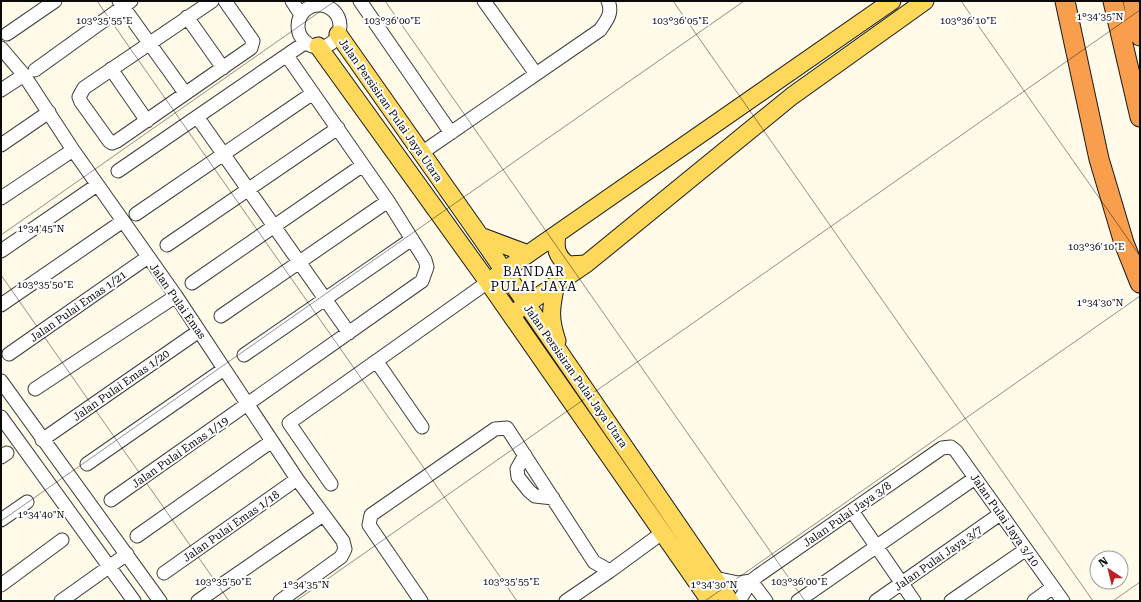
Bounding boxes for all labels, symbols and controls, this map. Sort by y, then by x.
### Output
text: 1°34'35"N [1076,11,1124,22]
text: 103°35'55"E [76,15,132,26]
text: 103°36'00"E [364,15,420,26]
text: 103°36'05"E [652,15,708,26]
text: 103°36'10"E [940,15,996,26]
street label: Jalan Persisiran Pulai Jaya Utara [336,36,445,184]
text: 1°34'45"N [17,223,65,234]
text: 103°36'10"E [1068,241,1124,252]
street label: Jalan Pulai Emas [147,261,208,342]
district label: BANDAR PULAI JAYA [491,264,577,294]
street label: Jalan Pulai Emas 1/21 [27,268,129,345]
text: 103°35'50"E [17,279,73,290]
text: 1°34'30"N [1076,297,1124,308]
street label: Jalan Persisiran Pulai Jaya Utara [521,302,630,450]
street label: Jalan Pulai Emas 1/20 [70,347,172,424]
street label: Jalan Pulai Emas 1/19 [129,414,231,491]
street label: Jalan Pulai Jaya 3/10 [968,471,1042,569]
street label: Jalan Pulai Jaya 3/8 [801,479,894,550]
street label: Jalan Pulai Emas 1/18 [180,488,282,565]
text: 1°34'40"N [17,509,65,520]
street label: Jalan Pulai Jaya 3/7 [892,523,985,594]
north arrow [1089,550,1129,590]
text: N [1096,554,1111,570]
text: 103°35'50"E [195,576,251,587]
text: 103°35'55"E [483,576,539,587]
text: 103°36'00"E [771,576,827,587]
text: 1°34'35"N [282,579,330,590]
text: 1°34'30"N [690,579,738,590]

